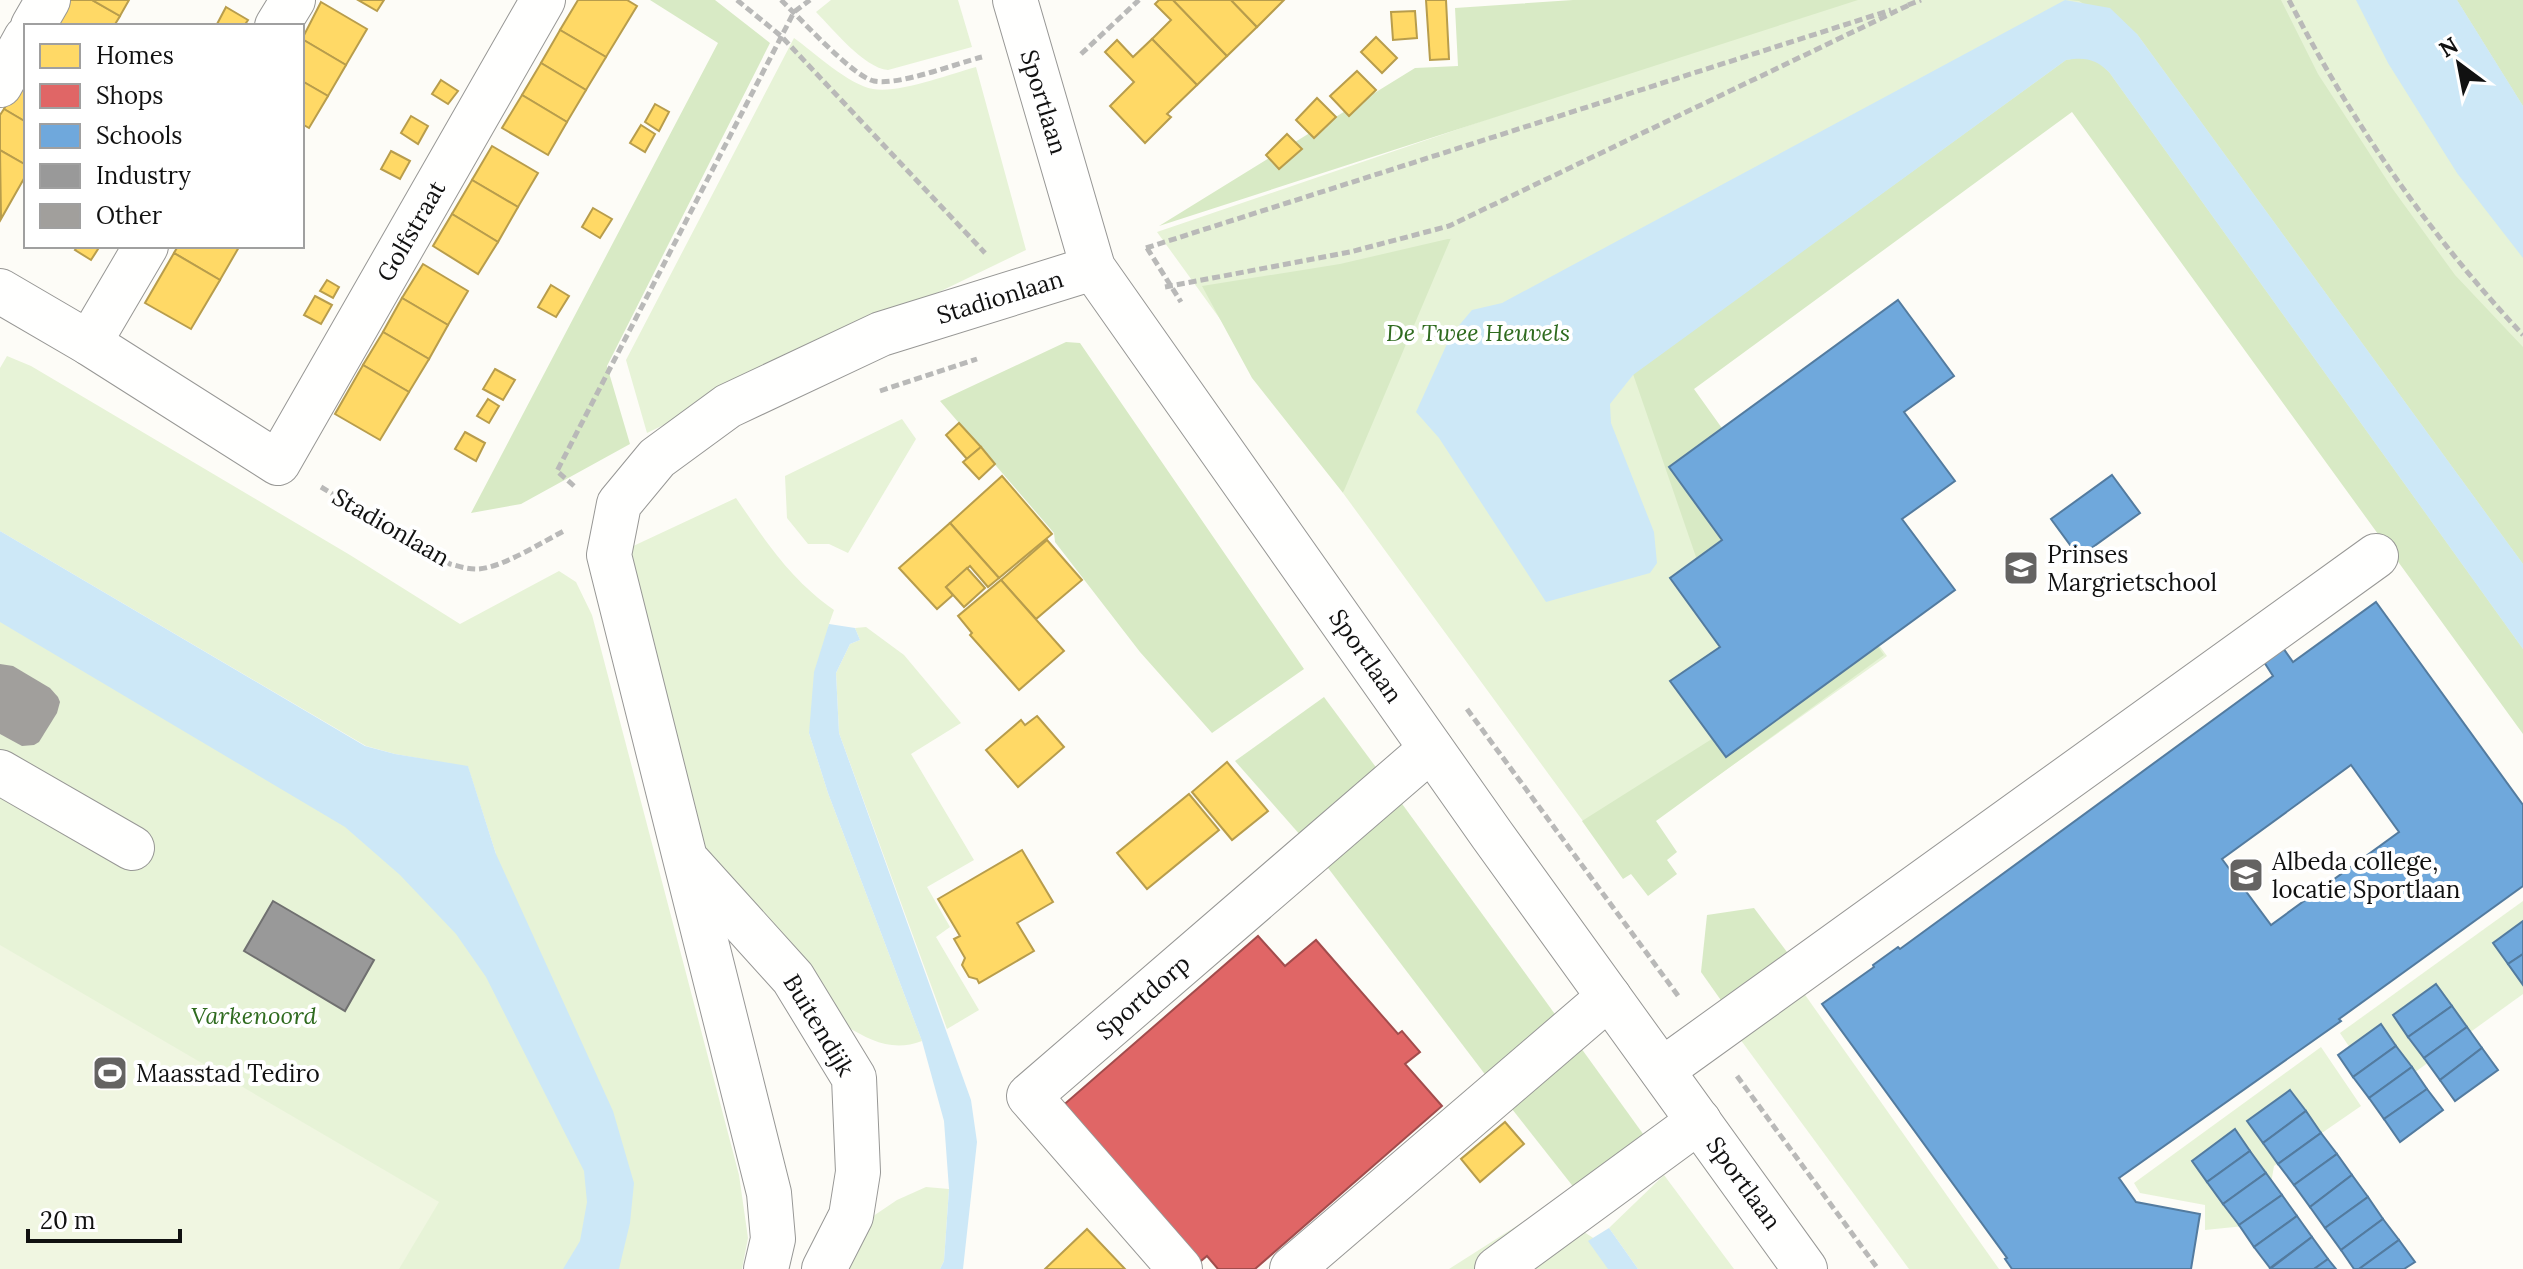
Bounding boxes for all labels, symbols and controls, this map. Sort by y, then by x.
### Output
legend [24,24,304,248]
north arrow [2419,24,2499,104]
text: N [2434,31,2463,63]
text: Homes [96,40,174,71]
street label: Sportlaan [1013,46,1075,158]
text: Shops [96,80,163,111]
text: Schools [96,120,182,151]
text: Industry [96,160,191,191]
street label: Golfstraat [370,174,453,287]
text: Other [96,200,163,231]
street label: Stadionlaan [933,263,1067,331]
park label: De Twee Heuvels [1386,317,1570,348]
street label: Stadionlaan [327,481,455,573]
place label: Prinses Margrietschool [2047,539,2217,598]
school or university icon: Prinses Margrietschool [2002,549,2040,587]
street label: Sportlaan [1322,603,1410,709]
place label: Albeda college, locatie Sportlaan [2271,846,2460,905]
school or university icon: Albeda college, locatie Sportlaan [2227,856,2265,894]
street label: Sportdorp [1090,948,1196,1046]
street label: Buitendijk [777,968,862,1082]
park label: Varkenoord [191,1000,318,1031]
sports icon: Maasstad Tediro [91,1054,129,1092]
place label: Maasstad Tediro [136,1058,320,1089]
street label: Sportlaan [1700,1130,1788,1236]
scale bar [28,1193,180,1243]
text: 20 m [40,1205,96,1236]

